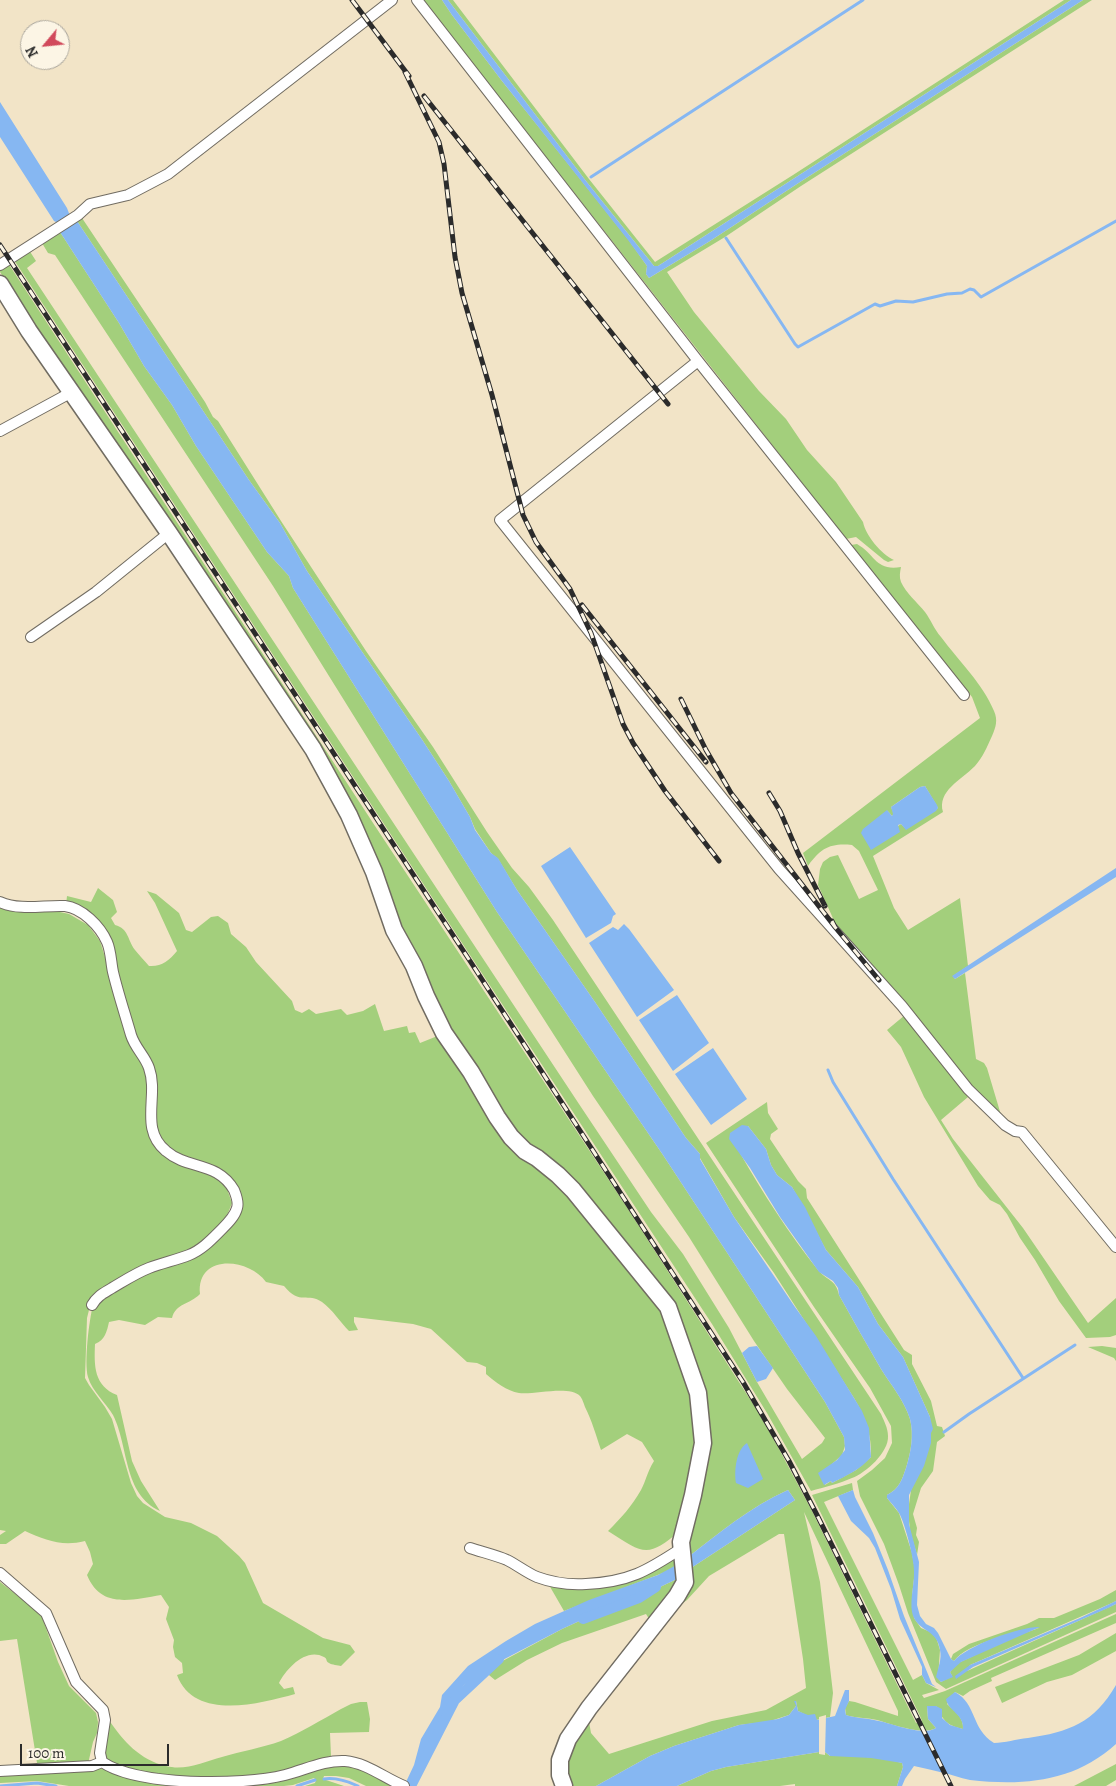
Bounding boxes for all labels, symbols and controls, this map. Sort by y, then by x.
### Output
north arrow [20,20,70,70]
text: N [21,43,43,61]
scale bar [22,1734,171,1766]
text: 100 m [28,1743,65,1763]

